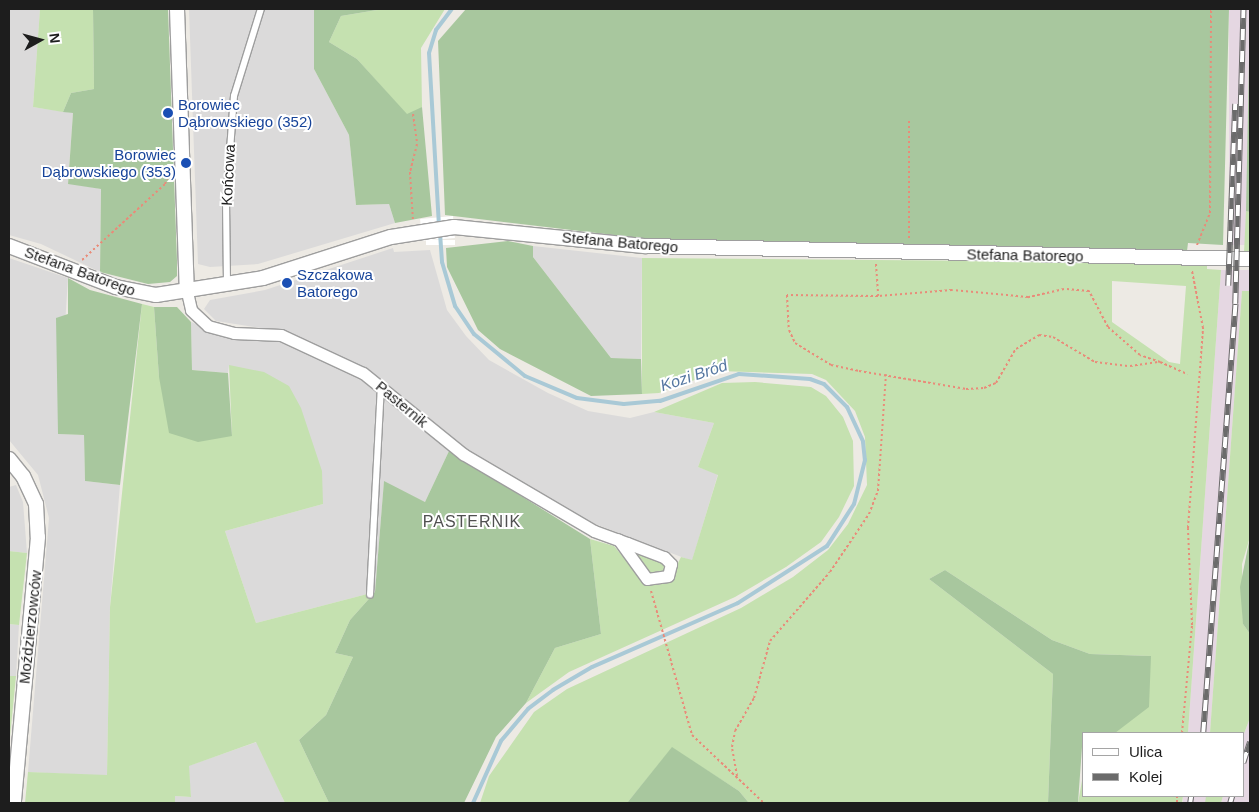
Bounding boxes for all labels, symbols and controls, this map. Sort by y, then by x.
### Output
north arrow [15,15,65,65]
text: N [46,32,63,44]
place label: Borowiec Dąbrowskiego (352) [178,95,312,130]
marker: Borowiec Dąbrowskiego (352) [162,107,174,119]
street label: Końcowa [217,144,239,206]
place label: Borowiec Dąbrowskiego (353) [42,145,176,180]
marker: Borowiec Dąbrowskiego (353) [180,157,192,169]
street label: Stefana Batorego [561,228,679,256]
street label: Stefana Batorego [22,243,138,299]
street label: Stefana Batorego [966,245,1084,265]
place label: Szczakowa Batorego [297,265,373,300]
marker: Szczakowa Batorego [281,277,293,289]
water label: Kozi Bród [658,356,730,396]
street label: Pasternik [372,377,432,431]
district label: PASTERNIK [422,512,522,532]
street label: Moździerzowców [15,569,45,685]
legend [1082,732,1244,797]
text: Ulica [1129,743,1162,760]
text: Kolej [1129,768,1162,785]

